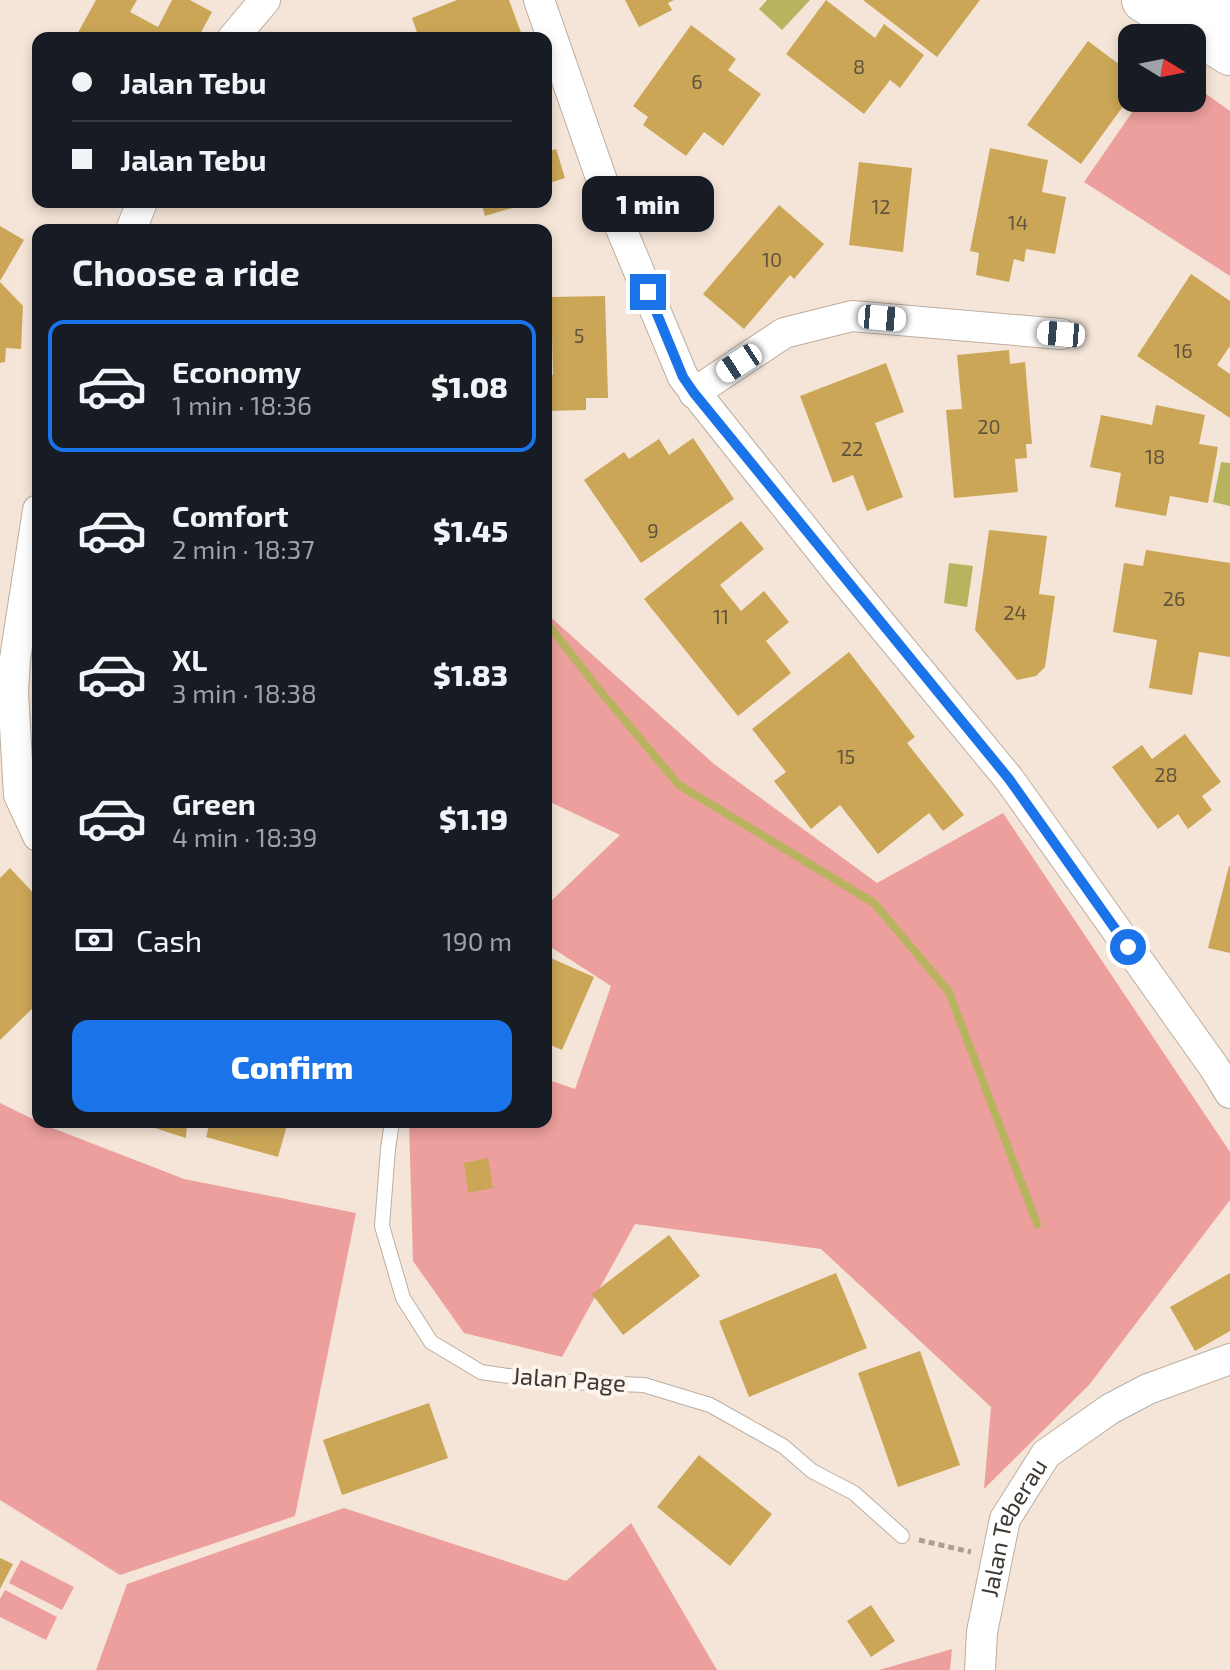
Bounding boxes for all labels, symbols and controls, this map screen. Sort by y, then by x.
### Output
north arrow [1118,24,1206,112]
map controls [1118,24,1206,112]
house number: 8 [853,54,865,78]
text: Jalan Tebu [120,64,267,100]
house number: 6 [691,69,703,93]
text: Jalan Tebu [120,141,267,177]
callout: 1 min [582,176,714,232]
text: 1 min [616,188,680,219]
house number: 12 [871,194,891,218]
house number: 14 [1008,210,1028,234]
house number: 10 [762,247,782,271]
text: Choose a ride [72,250,300,293]
route end [630,274,666,310]
car [857,304,907,332]
car [1036,320,1086,348]
house number: 5 [574,323,584,347]
house number: 16 [1173,338,1193,362]
car [712,340,766,386]
icon: car [76,350,148,422]
text: Economy [172,353,301,389]
text: $1.08 [431,368,508,404]
text: 1 min · 18:36 [172,389,312,420]
house number: 20 [977,414,1001,438]
house number: 22 [841,436,863,460]
house number: 18 [1145,444,1165,468]
icon: car [76,494,148,566]
text: Comfort [172,497,289,533]
text: $1.45 [433,512,508,548]
house number: 9 [647,518,659,542]
text: 2 min · 18:37 [172,533,315,564]
house number: 26 [1163,586,1185,610]
house number: 24 [1003,600,1027,624]
house number: 11 [713,604,729,628]
icon: car [76,638,148,710]
text: XL [172,641,207,677]
text: $1.83 [433,656,508,692]
text: 3 min · 18:38 [172,677,317,708]
house number: 15 [837,744,855,768]
house number: 28 [1154,762,1178,786]
icon: car [76,782,148,854]
text: Green [172,785,256,821]
text: $1.19 [439,800,508,836]
text: 4 min · 18:39 [172,821,317,852]
icon: cash [72,918,116,962]
text: Cash [136,922,202,958]
text: 190 m [443,925,512,956]
route start [1110,929,1146,965]
button: Confirm [72,1020,512,1112]
street label: Jalan Page [511,1360,627,1397]
street label: Jalan Teberau [974,1453,1053,1599]

